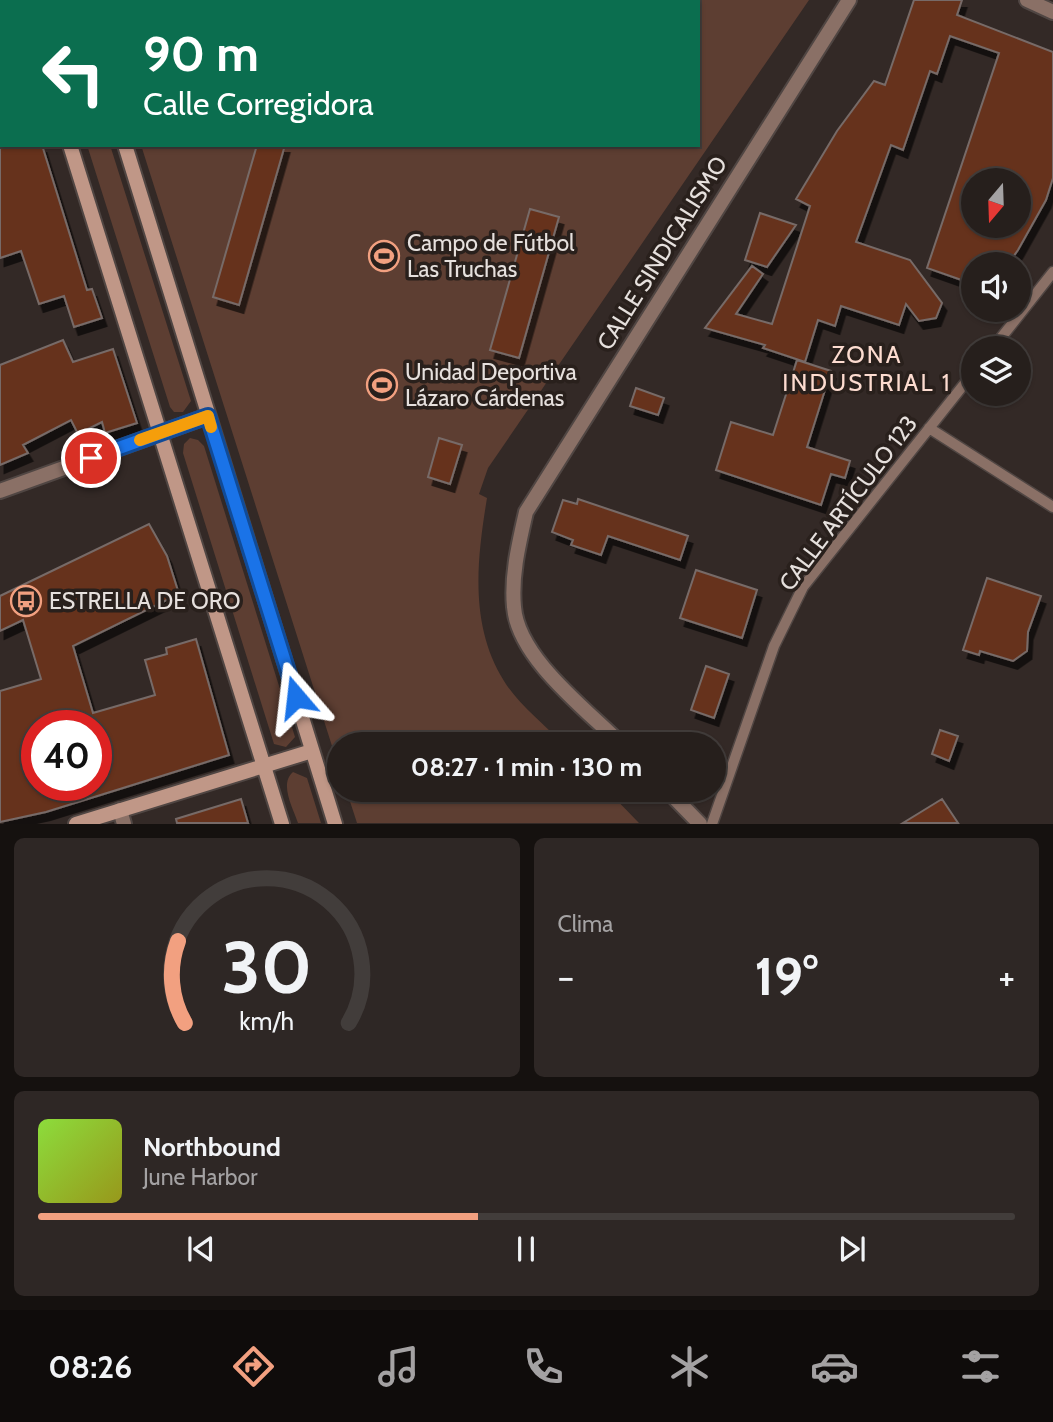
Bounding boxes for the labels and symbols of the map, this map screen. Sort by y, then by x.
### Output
street label: CALLE SINDICALISMO [591,151,733,355]
north arrow [961,168,1031,238]
place label: Campo de Fútbol Las Truchas [407,229,575,283]
sports icon: Campo de Fútbol Las Truchas [367,239,401,273]
district label: ZONA INDUSTRIAL 1 [782,340,952,397]
place label: Unidad Deportiva Lázaro Cárdenas [405,358,577,412]
sports icon: Unidad Deportiva Lázaro Cárdenas [365,368,399,402]
street label: CALLE ARTÍCULO 123 [772,409,923,596]
pin [61,428,121,488]
bus stop icon: ESTRELLA DE ORO [9,584,43,618]
place label: ESTRELLA DE ORO [49,587,240,615]
position arrow [259,660,333,734]
speed limit sign: 40 [21,710,112,801]

